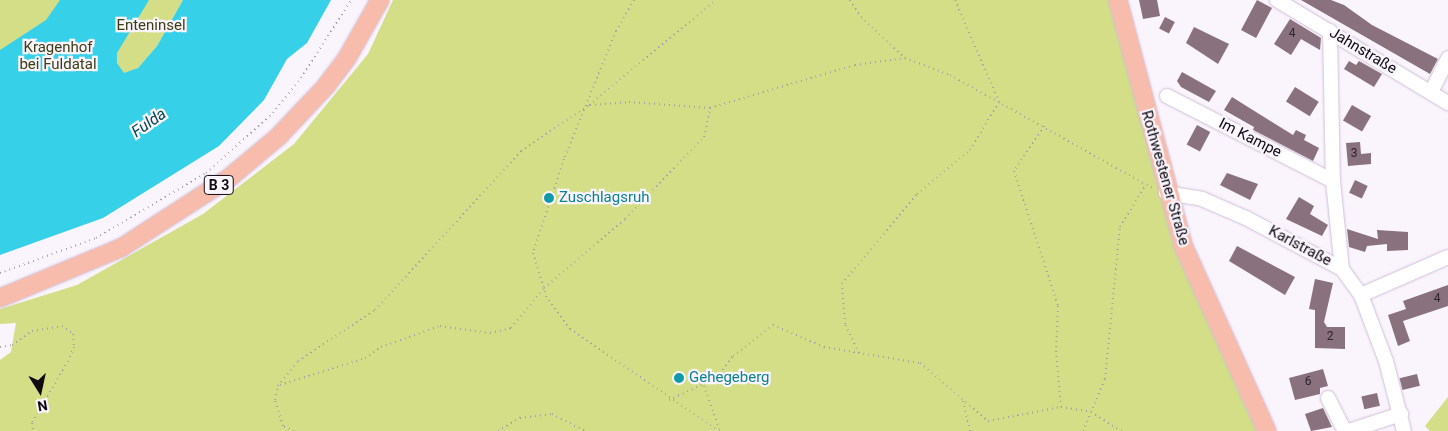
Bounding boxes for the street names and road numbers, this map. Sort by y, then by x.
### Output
street label: Jahnstraße [1326,24,1400,78]
street label: Rothwestener Straße [1137,108,1193,248]
street label: Im Kampe [1216,115,1284,161]
road number: B 3 [203,174,235,196]
street label: Karlstraße [1265,222,1335,270]

